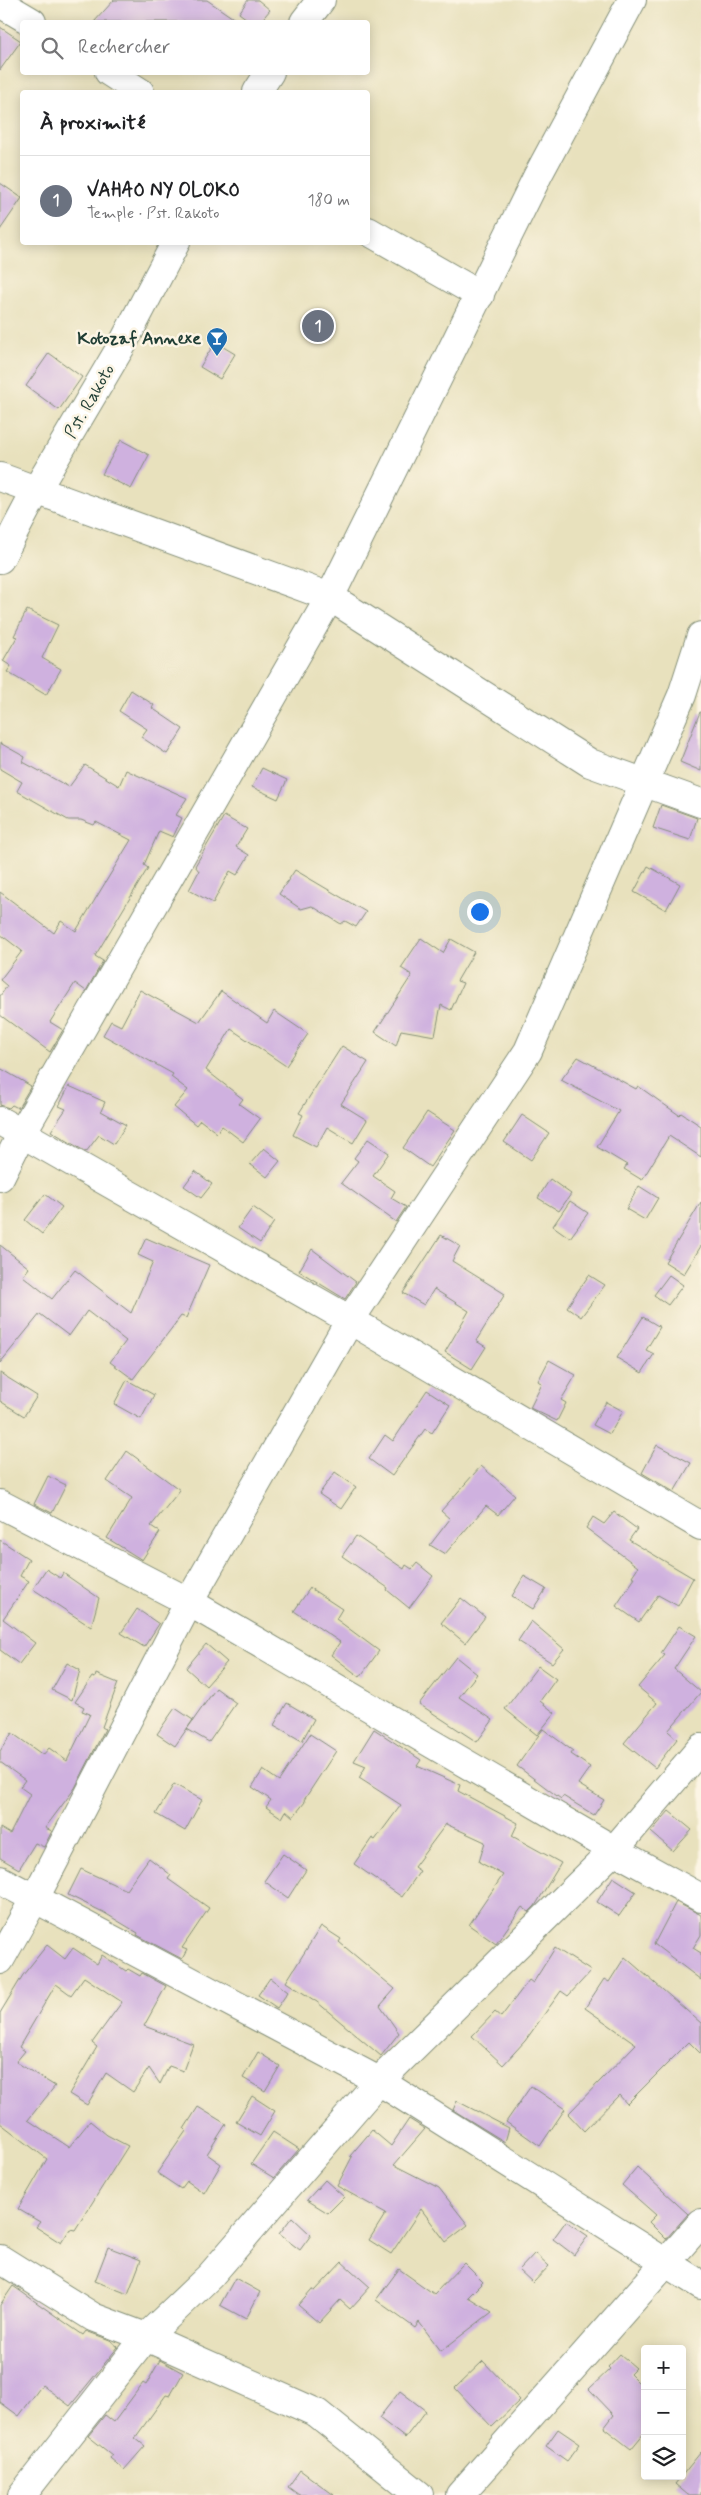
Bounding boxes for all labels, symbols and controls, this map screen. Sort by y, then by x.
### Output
search box [20,20,370,75]
icon: search [38,34,66,62]
text: Rechercher [78,35,170,60]
text: À proximité [40,109,146,137]
text: VAHAO NY OLOKO [87,178,240,203]
text: 1 [52,190,60,211]
text: 180 m [307,190,350,211]
text: Temple · Pst. Rakoto [87,203,219,224]
pin: 1 [302,307,334,345]
bar icon: Kotozaf Annexe [205,326,229,357]
place label: Kotozaf Annexe [77,327,201,351]
street label: Pst. Rakoto [59,360,121,443]
your location [467,899,493,925]
map controls [641,2345,686,2480]
button: + [641,2345,686,2390]
button: − [641,2390,686,2435]
button: layers [641,2435,686,2480]

